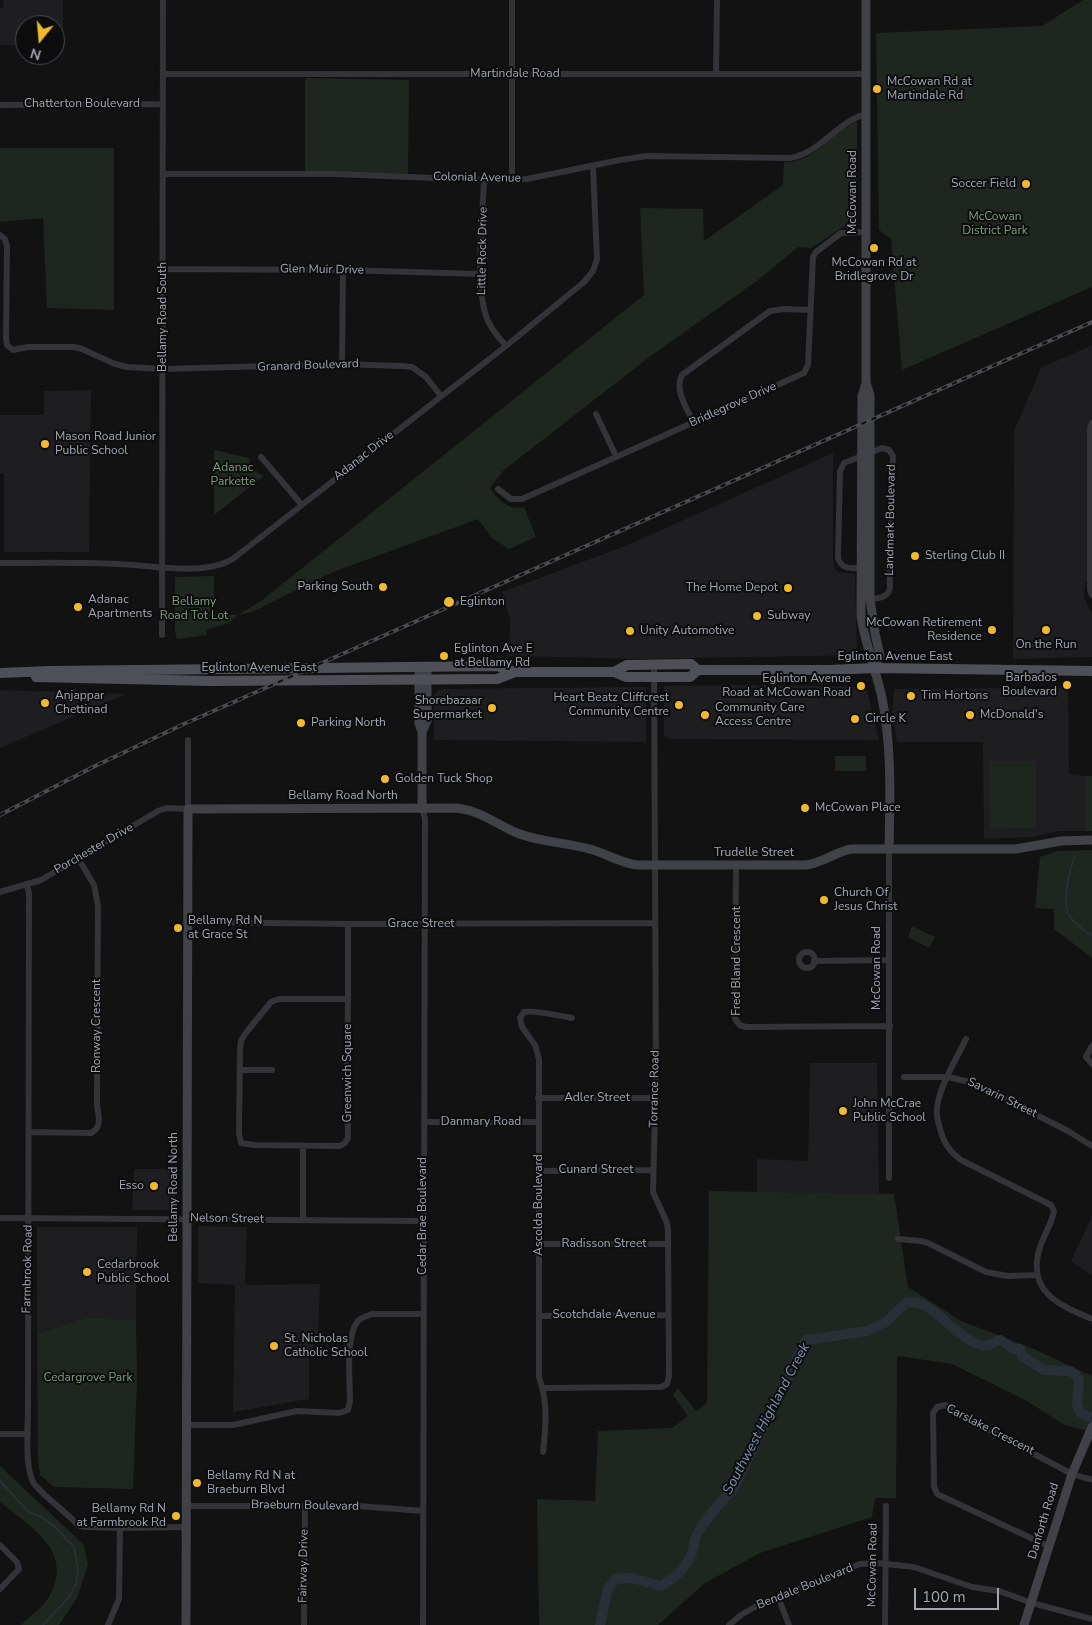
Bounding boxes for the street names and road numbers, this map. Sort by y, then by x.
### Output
street label: Martindale Road [470,67,560,81]
street label: Chatterton Boulevard [24,97,140,111]
street label: McCowan Road [846,150,860,234]
street label: Colonial Avenue [433,170,521,186]
street label: Little Rock Drive [475,207,491,295]
street label: Bellamy Road South [156,262,170,372]
street label: Glen Muir Drive [280,262,364,278]
street label: Granard Boulevard [257,357,359,375]
street label: Bridlegrove Drive [687,379,779,431]
street label: Adanac Drive [331,428,397,484]
street label: Landmark Boulevard [883,464,899,576]
street label: Eglinton Avenue East [838,650,952,664]
street label: Eglinton Avenue East [202,661,316,675]
street label: Bellamy Road North [288,789,398,803]
street label: Porchester Drive [52,821,136,877]
street label: Trudelle Street [714,846,794,860]
street label: Fred Bland Crescent [730,906,744,1016]
street label: Grace Street [388,917,454,931]
street label: McCowan Road [870,926,884,1010]
street label: Ronway Crescent [90,979,104,1073]
street label: Greenwich Square [341,1024,355,1122]
street label: Torrance Road [647,1050,663,1128]
street label: Savarin Street [965,1075,1039,1121]
street label: Adler Street [564,1091,630,1105]
street label: Danmary Road [441,1115,521,1129]
street label: Bellamy Road North [167,1132,181,1242]
street label: Ascolda Boulevard [532,1154,546,1256]
street label: Cedar Brae Boulevard [416,1157,430,1275]
street label: Cunard Street [559,1163,633,1177]
street label: Nelson Street [190,1211,264,1227]
street label: Farmbrook Road [20,1224,36,1314]
street label: Radisson Street [561,1237,647,1251]
street label: Scotchdale Avenue [552,1308,656,1322]
street label: Carslake Crescent [944,1402,1036,1458]
street label: Danforth Road [1026,1481,1062,1561]
street label: Braeburn Boulevard [251,1498,359,1514]
street label: McCowan Road [865,1523,881,1607]
street label: Fairway Drive [296,1529,312,1603]
street label: Bendale Boulevard [755,1561,855,1613]

